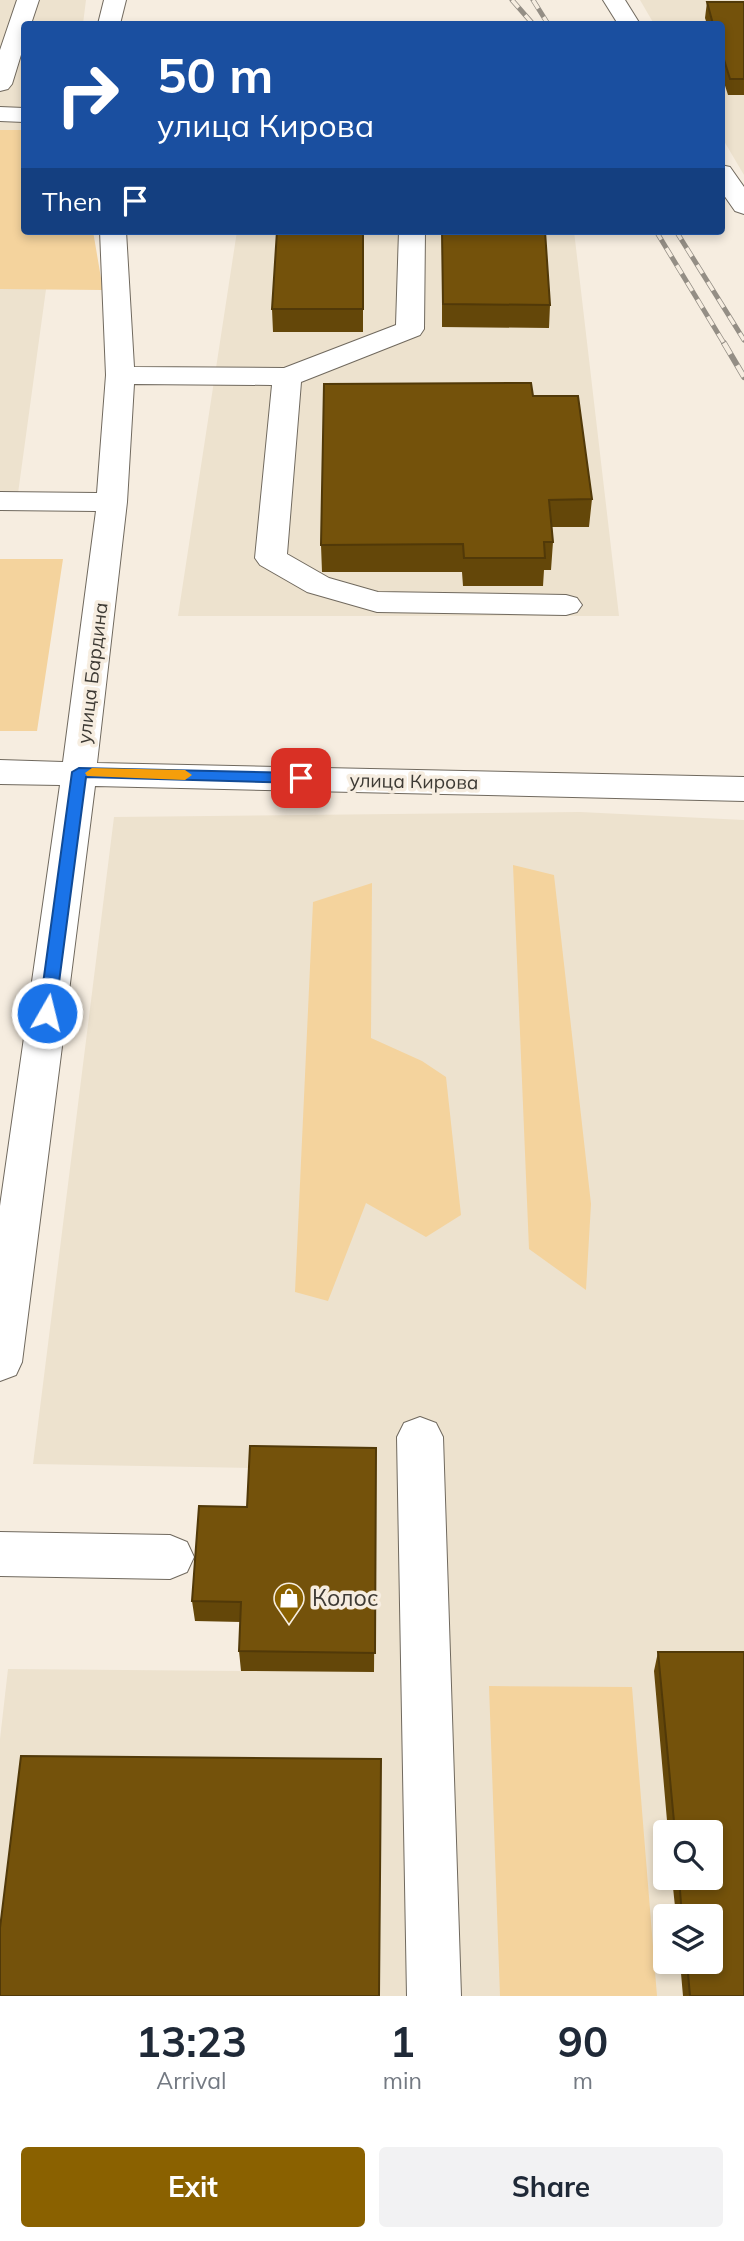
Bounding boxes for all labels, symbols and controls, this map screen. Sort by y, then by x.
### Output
text: 50 m [157,44,273,105]
icon: right [42,49,133,140]
text: улица Кирова [157,105,374,145]
icon: arrive [116,182,154,220]
text: Then [42,185,102,218]
street label: улица Бардина [71,601,113,745]
pin [271,748,331,808]
icon: arrive [282,759,320,797]
street label: улица Кирова [349,768,479,794]
position arrow [10,976,84,1050]
shop icon: Колос [272,1581,306,1625]
place label: Колос [312,1583,379,1612]
map controls [653,1820,723,1974]
button: search [653,1820,723,1890]
button: layers [653,1904,723,1974]
text: 13:23 [136,2015,247,2068]
text: 1 [390,2015,415,2068]
text: 90 [558,2015,608,2068]
text: Arrival [156,2066,227,2095]
text: min [383,2066,422,2095]
text: m [573,2066,593,2095]
button: Exit [21,2147,365,2227]
button: Share [379,2147,723,2227]

